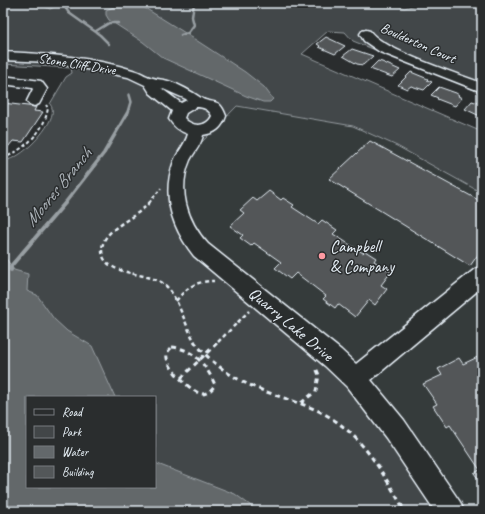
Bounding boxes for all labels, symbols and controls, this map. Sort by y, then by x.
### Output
street label: Boulderton Court [378,19,459,68]
street label: Stone Cliff Drive [37,50,118,79]
water label: Moores Branch [20,142,98,231]
place label: Campbell & Company [330,236,395,277]
marker: Campbell & Company [317,251,327,261]
street label: Quarry Lake Drive [244,282,339,367]
legend [26,396,156,488]
text: Road [62,404,84,420]
text: Park [62,424,83,440]
text: Water [62,444,90,460]
text: Building [62,464,94,480]

